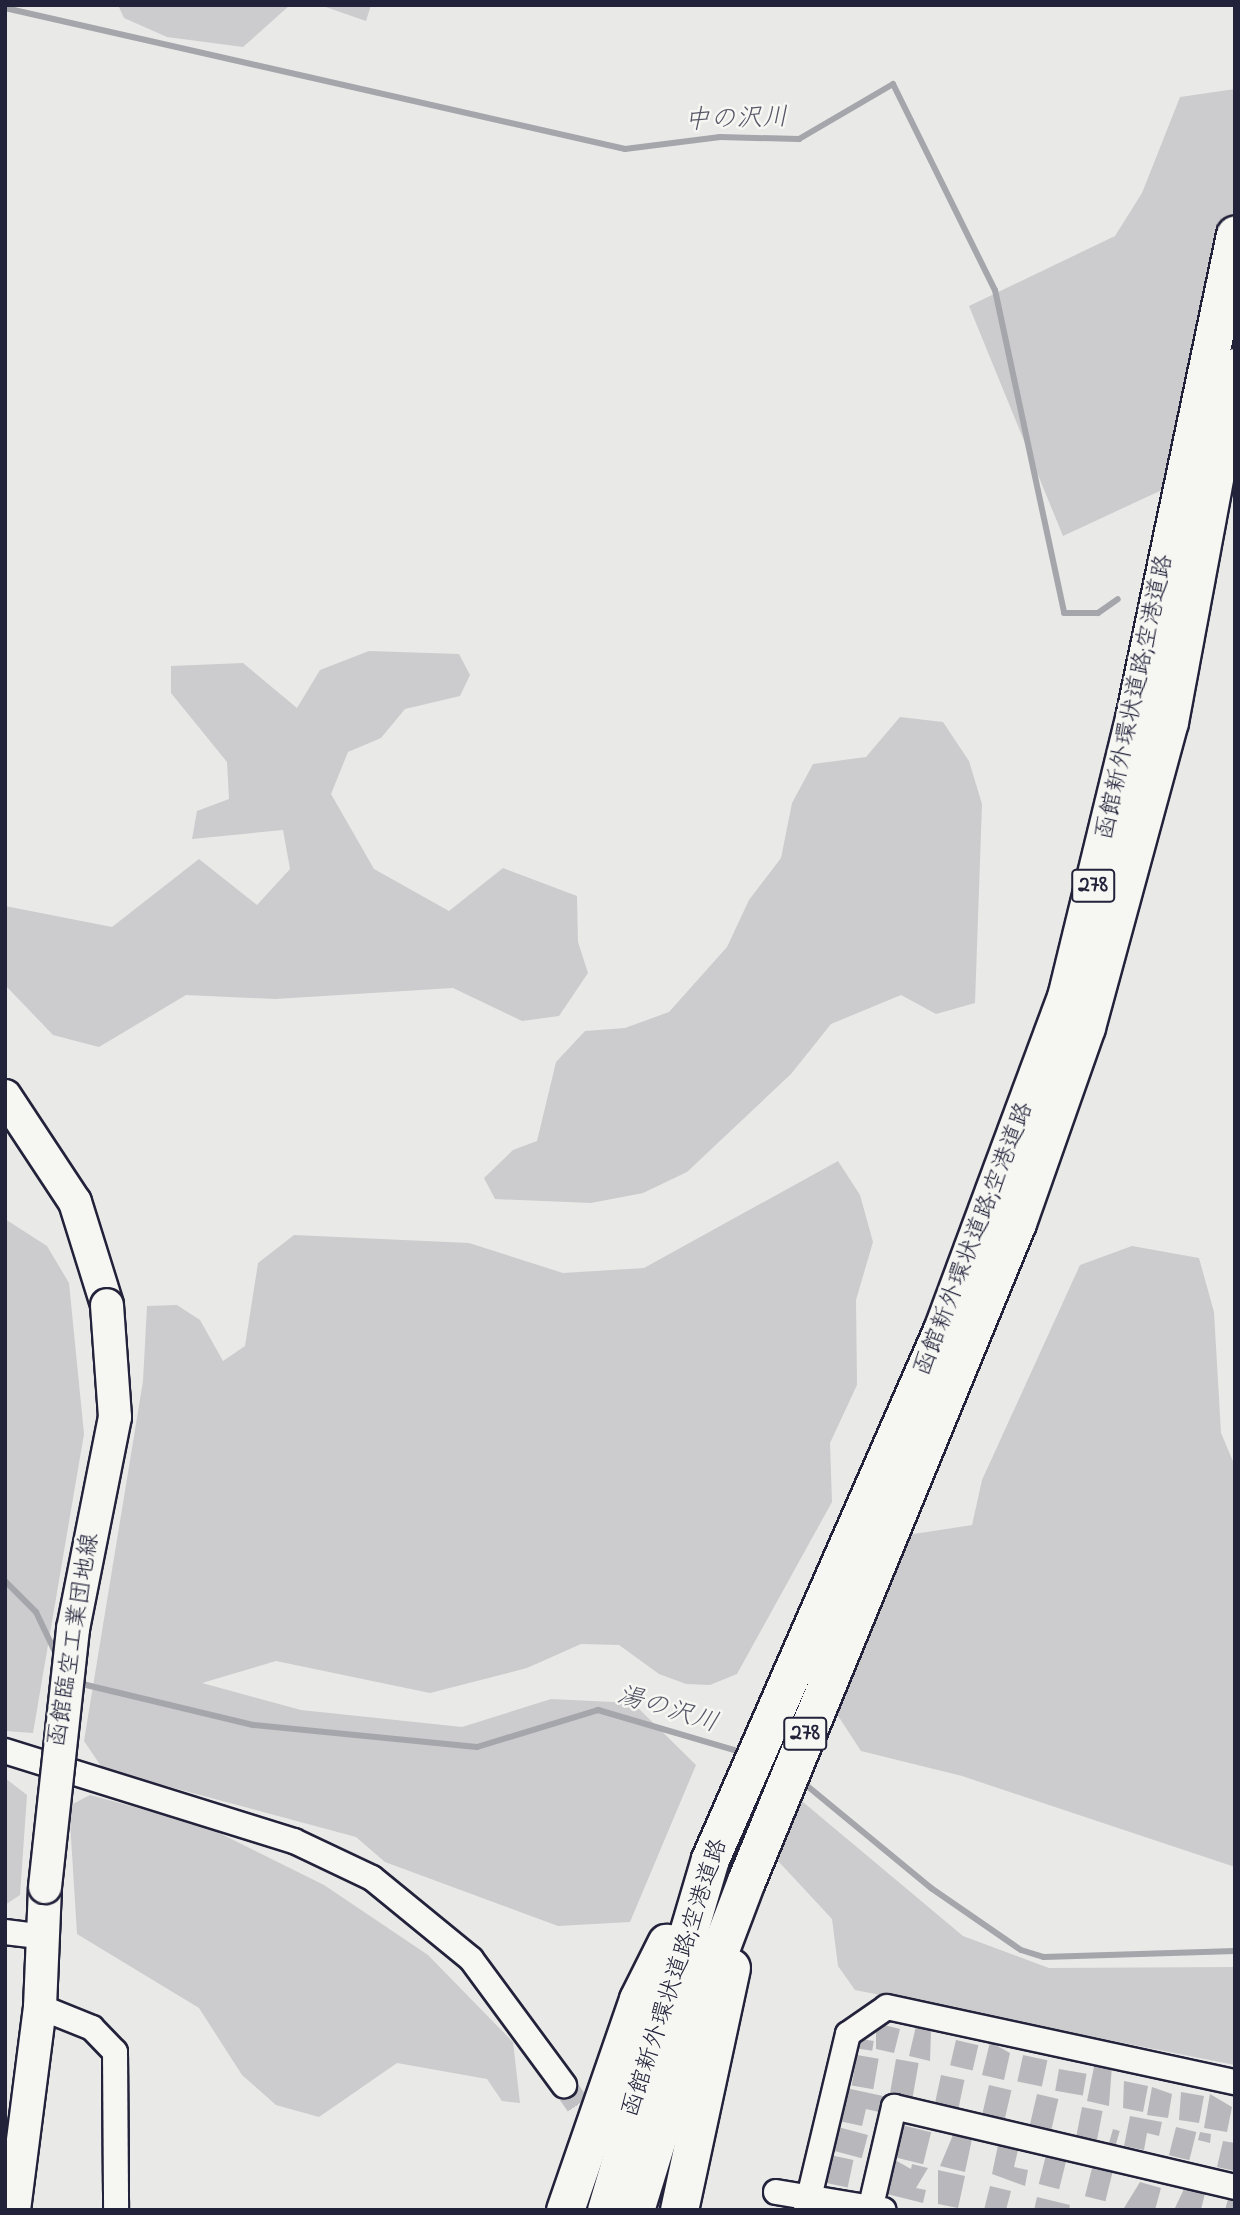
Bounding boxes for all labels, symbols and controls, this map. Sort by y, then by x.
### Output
water label: 中の沢川 [683,104,789,138]
street label: 函館新外環状道路;空港道路 [1092,552,1180,842]
road number: 278 [1070,866,1116,906]
street label: 函館新外環状道路;空港道路 [909,1098,1041,1380]
street label: 函館臨空工業団地線 [44,1531,106,1749]
water label: 湯の沢川 [613,1681,721,1741]
road number: 278 [782,1714,828,1754]
street label: 函館新外環状道路;空港道路 [617,1835,735,2121]

